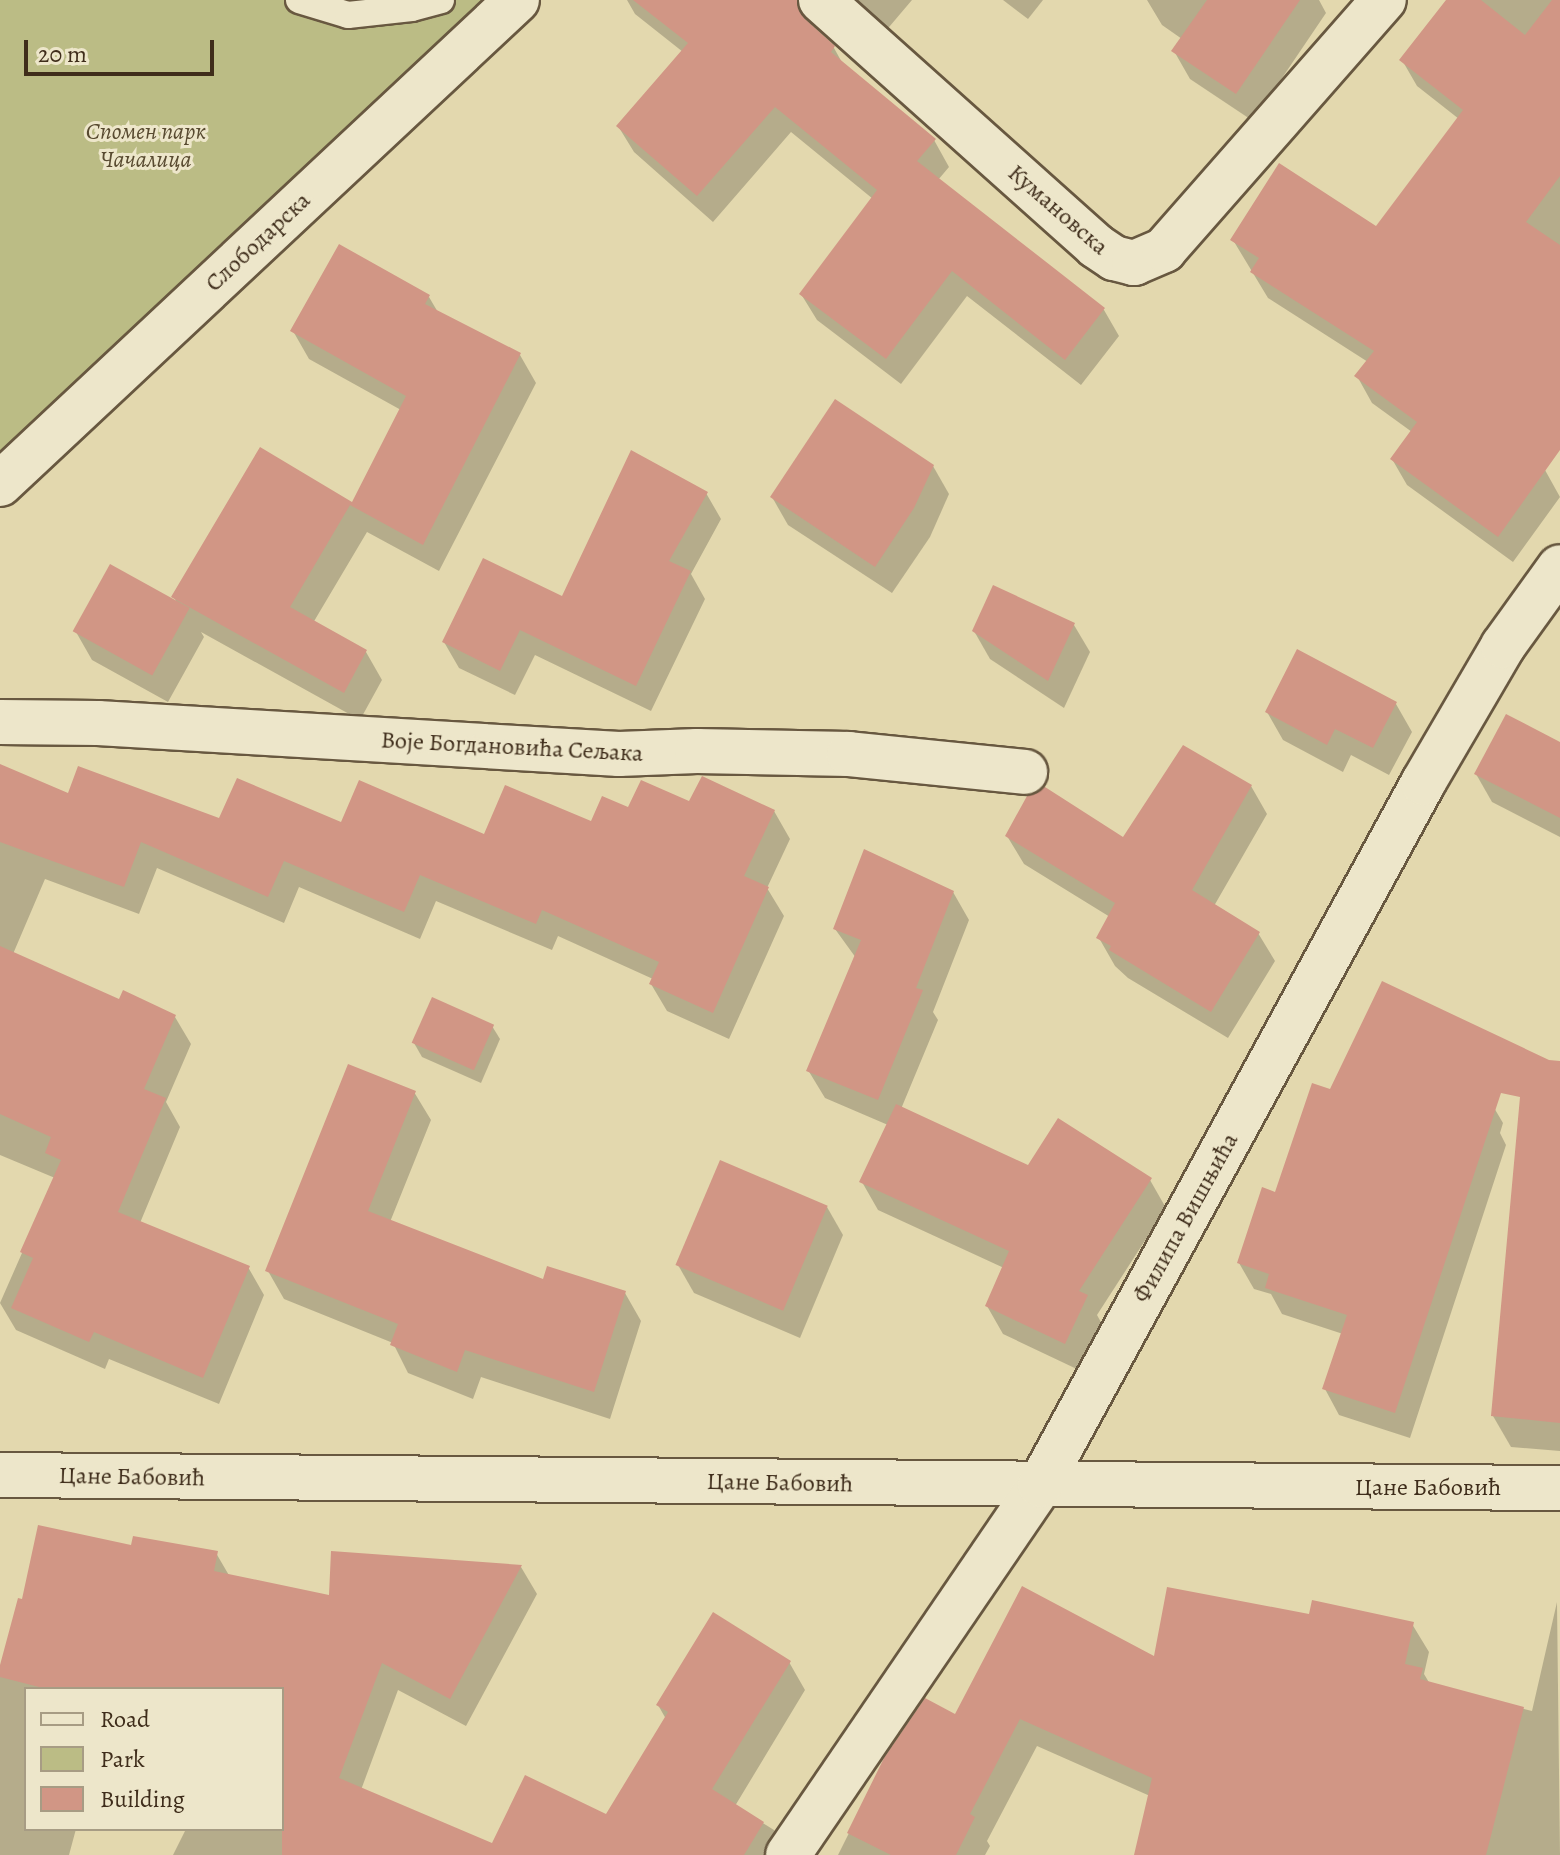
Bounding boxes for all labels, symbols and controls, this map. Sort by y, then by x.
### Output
scale bar [28,24,218,74]
text: 20 m [38,38,87,70]
park label: Спомен парк Чачалица [86,118,206,174]
street label: Кумановска [1002,159,1114,261]
street label: Слободарска [200,186,316,298]
street label: Воје Богдановића Сељака [380,726,644,768]
street label: Филипа Вишњића [1127,1128,1245,1308]
street label: Цане Бабовић [59,1461,205,1493]
street label: Цане Бабовић [707,1467,853,1499]
street label: Цане Бабовић [1355,1474,1501,1502]
legend [24,1687,284,1831]
text: Road [100,1703,150,1735]
text: Park [100,1743,145,1775]
text: Building [100,1783,185,1815]

